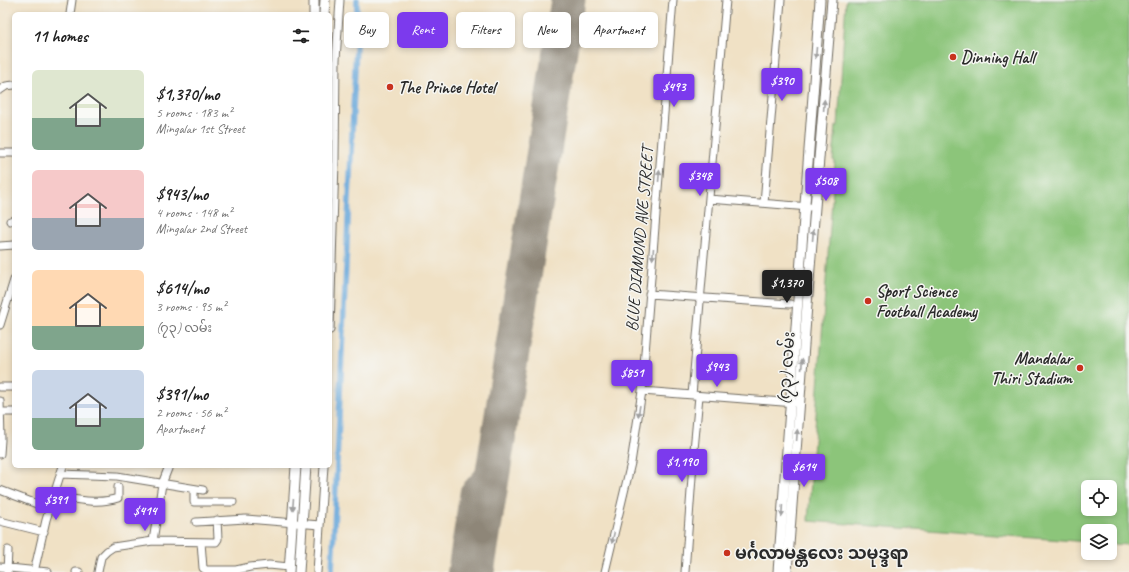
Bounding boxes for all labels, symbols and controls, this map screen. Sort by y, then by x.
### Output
chip: Buy [344,12,389,48]
chip: Rent [397,12,448,48]
chip: Filters [456,12,515,48]
chip: New [523,12,571,48]
chip: Apartment [579,12,658,48]
icon: filters [290,25,312,47]
text: 11 homes [32,26,88,47]
one-way arrow [813,47,820,59]
place label: Dinning Hall [961,47,1038,68]
marker: Dinning Hall [948,52,958,62]
pin: $390 [758,68,806,102]
text: $390 [770,73,794,89]
pin: $493 [650,74,698,108]
place label: The Prince Hotel [398,77,498,98]
text: $493 [662,79,686,95]
marker: The Prince Hotel [385,82,395,92]
text: $1,370/mo [156,84,219,105]
icon: home [64,86,112,134]
one-way arrow [820,99,827,111]
text: 5 rooms · 183 m² [156,105,232,121]
text: Mingalar 1st Street [156,121,245,137]
street label: BLUE DIAMOND AVE STREET [621,142,658,332]
pin: $348 [676,163,724,197]
text: $348 [688,168,712,184]
pin: $508 [802,168,850,202]
one-way arrow [655,170,662,182]
text: $508 [814,173,838,189]
text: $943/mo [156,184,208,205]
icon: home [64,186,112,234]
text: 4 rooms · 148 m² [156,205,232,221]
text: Mingalar 2nd Street [156,221,247,237]
one-way arrow [809,229,816,241]
one-way arrow [649,248,656,260]
pin: $1,370 [754,270,820,304]
text: $1,370 [771,275,803,291]
text: $614/mo [156,278,209,299]
place label: Sport Science Football Academy [876,281,978,322]
icon: home [64,286,112,334]
marker: Sport Science Football Academy [863,296,873,306]
text: 3 rooms · 95 m² [156,299,226,315]
text: (၇၃) လမ်း [156,320,212,336]
street label: (၇၃) လမ်း [772,331,803,406]
place label: Mandalar Thiri Stadium [991,348,1074,389]
pin: $943 [693,354,741,388]
one-way arrow [799,358,806,370]
text: $943 [705,359,729,375]
pin: $851 [608,360,656,394]
marker: Mandalar Thiri Stadium [1075,363,1085,373]
text: $851 [620,365,644,381]
text: $391/mo [156,384,208,405]
icon: home [64,386,112,434]
text: 2 rooms · 56 m² [156,405,226,421]
one-way arrow [636,405,642,417]
text: Apartment [156,421,204,437]
one-way arrow [793,429,800,441]
pin: $1,190 [649,449,715,483]
text: $1,190 [666,454,698,470]
pin: $614 [780,454,828,488]
text: $614 [792,459,816,475]
map controls [1081,480,1117,560]
button: locate [1081,480,1117,516]
pin: $391 [32,487,80,521]
text: $391 [44,492,68,508]
pin: $414 [121,498,169,532]
one-way arrow [290,499,297,511]
text: $414 [133,503,157,519]
one-way arrow [779,505,786,517]
button: layers [1081,524,1117,560]
one-way arrow [610,532,616,545]
place label: မင်္ဂလာမန္တလေး သမုဒ္ဒရာ [735,541,909,567]
marker: မင်္ဂလာမန္တလေး သမုဒ္ဒရာ [722,548,732,558]

